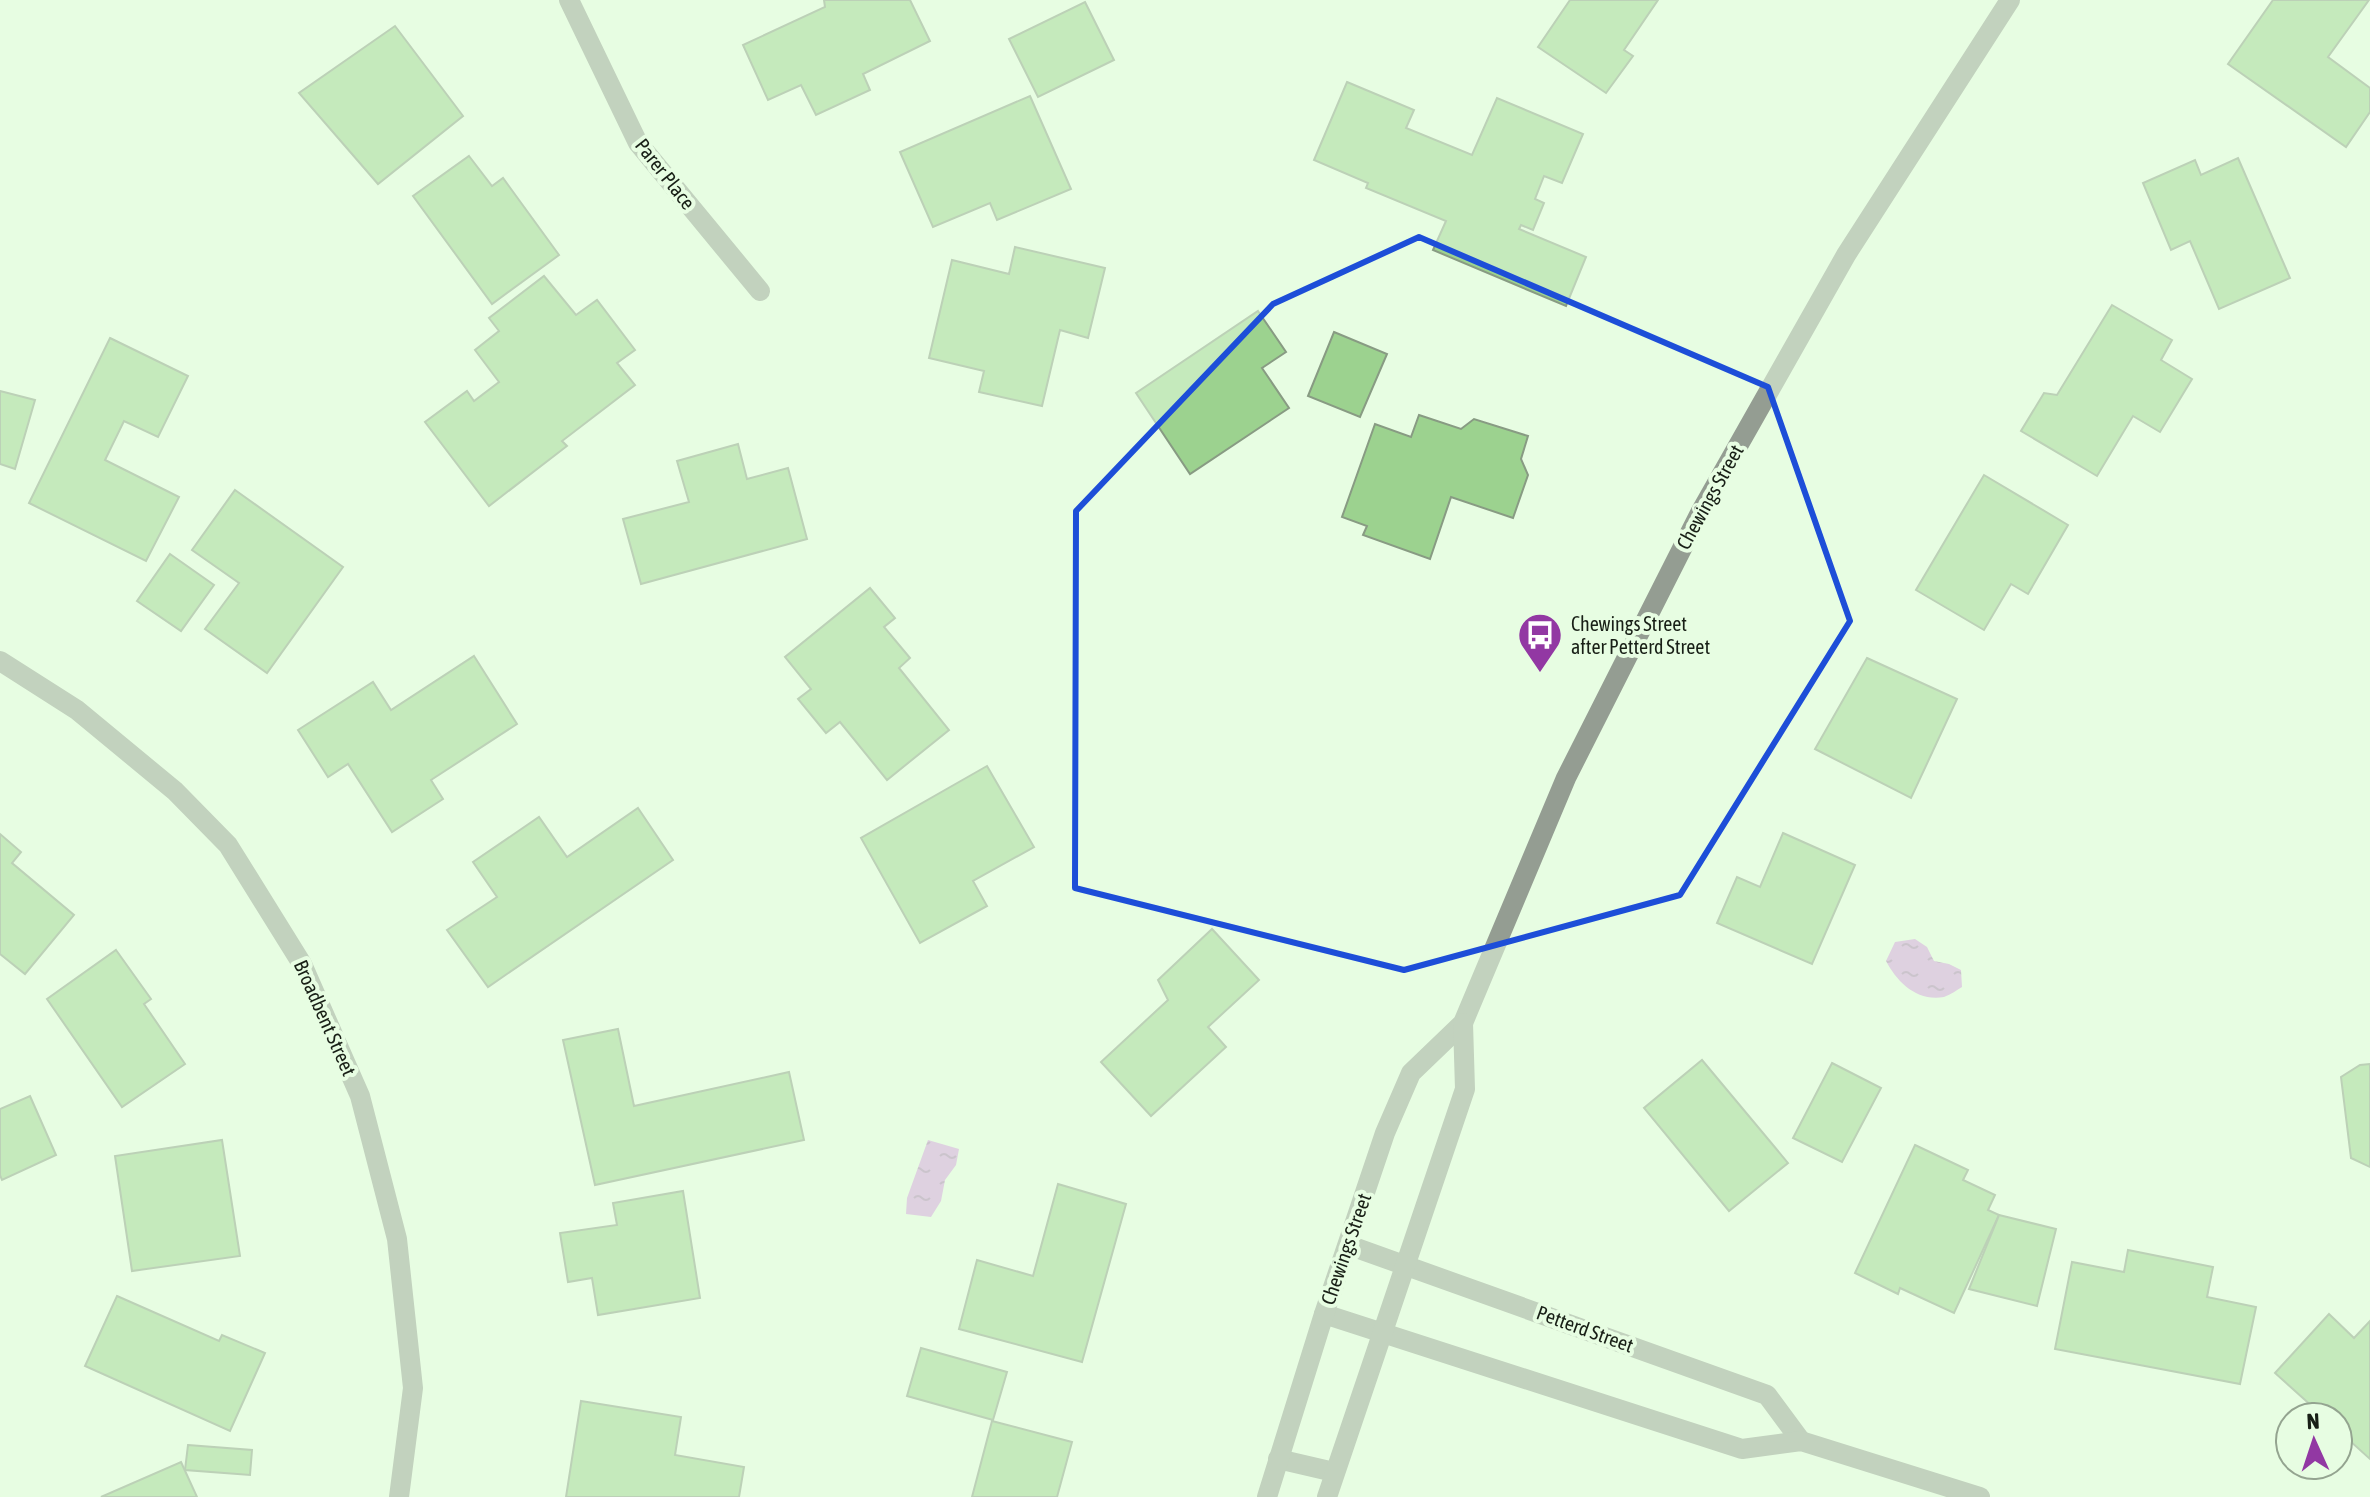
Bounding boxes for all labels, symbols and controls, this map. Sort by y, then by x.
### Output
street label: Parer Place [631,134,700,214]
street label: Chewings Street [1671,440,1748,553]
bus stop icon: Chewings Street after Petterd Street [1516,611,1564,674]
place label: Chewings Street after Petterd Street [1571,612,1710,658]
street label: Broadbent Street [290,956,361,1079]
street label: Chewings Street [1316,1190,1375,1307]
street label: Petterd Street [1534,1300,1637,1357]
north arrow [2274,1401,2354,1481]
text: N [2306,1408,2320,1434]

